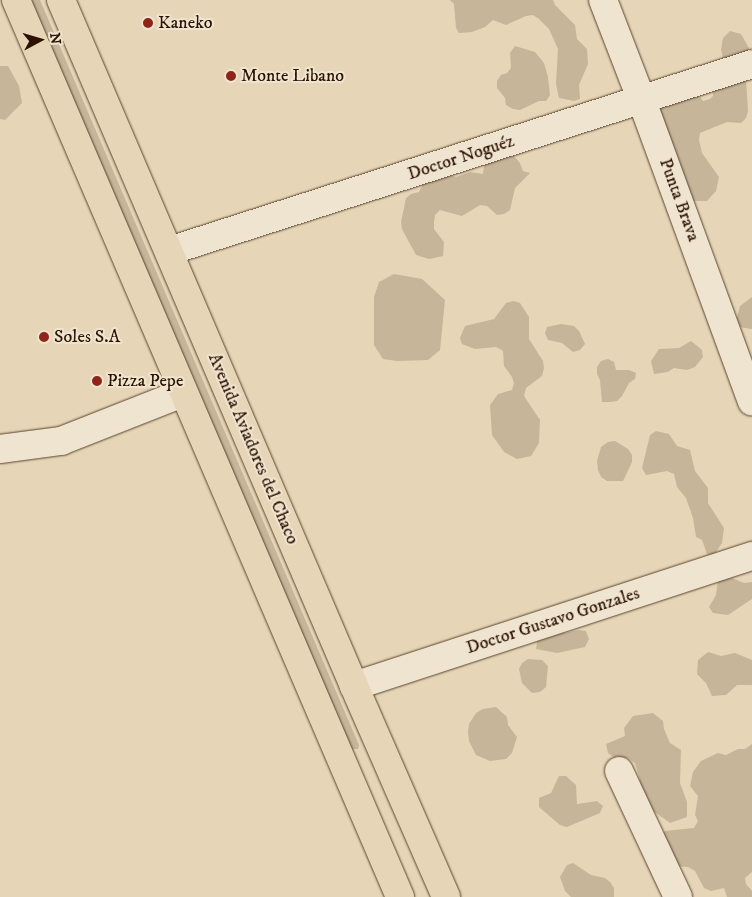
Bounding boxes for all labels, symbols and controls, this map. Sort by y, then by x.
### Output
place label: Kaneko [158,12,213,34]
north arrow [15,15,65,65]
marker: Kaneko [142,17,154,29]
text: N [45,32,64,45]
place label: Monte Libano [241,65,344,87]
marker: Monte Libano [225,70,237,82]
street label: Doctor Noguéz [405,131,517,185]
street label: Punta Brava [654,155,704,245]
place label: Soles S.A [54,326,120,348]
marker: Soles S.A [38,331,50,343]
street label: Avenida Aviadores del Chaco [203,350,303,548]
place label: Pizza Pepe [107,370,183,392]
marker: Pizza Pepe [91,375,103,387]
street label: Doctor Gustavo Gonzales [464,583,642,659]

